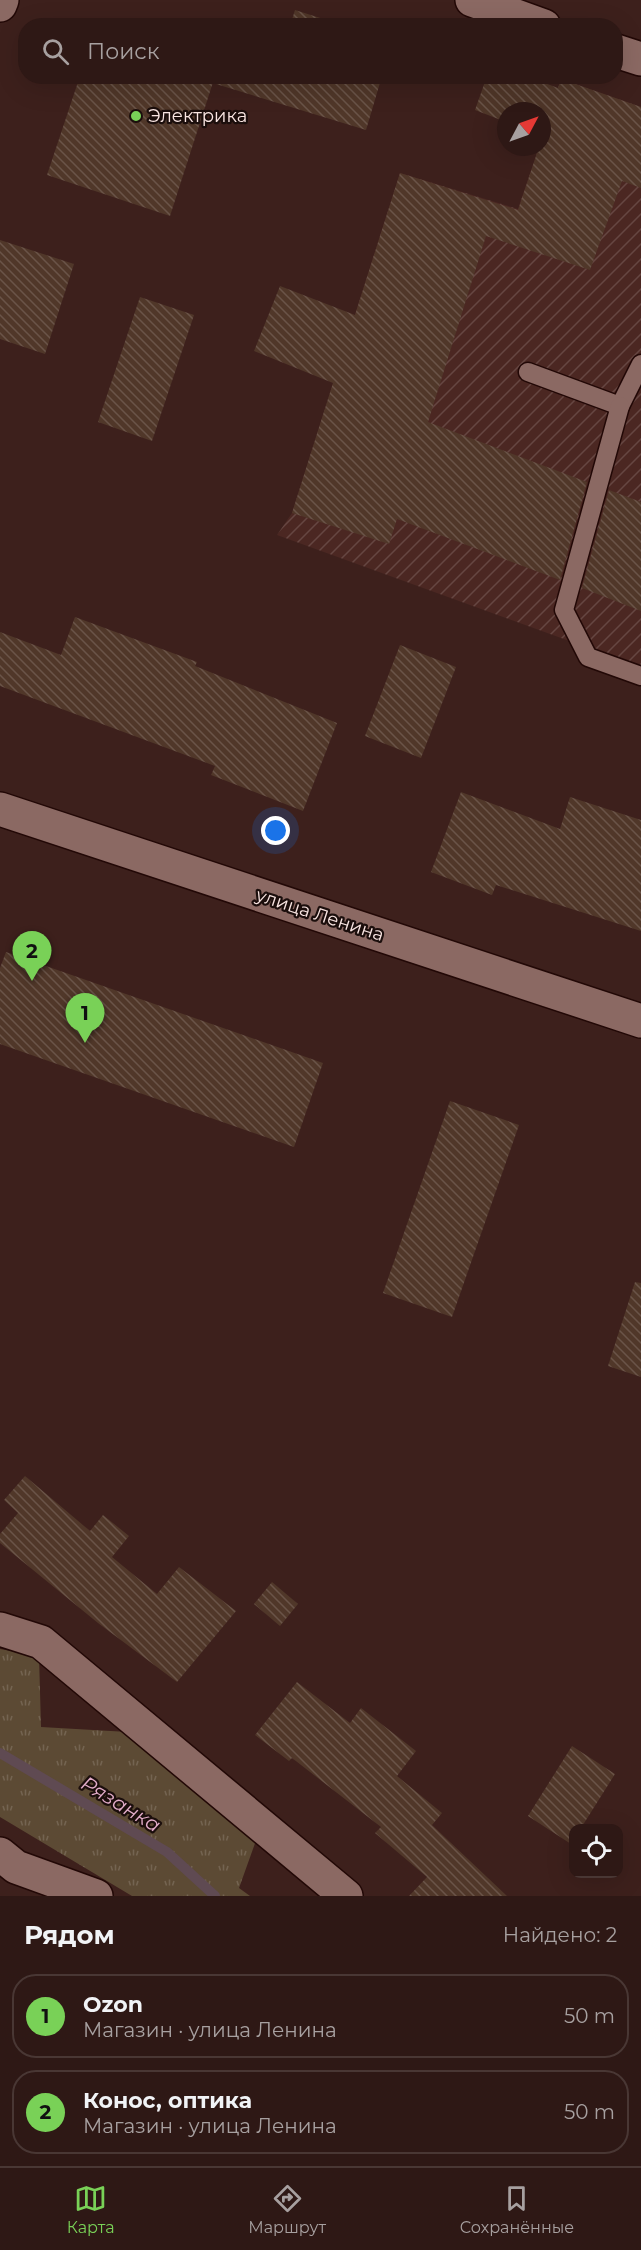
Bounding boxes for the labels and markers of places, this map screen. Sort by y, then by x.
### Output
place label: Электрика [148,105,247,127]
marker: Электрика [129,109,143,123]
pin: 2 [12,932,51,981]
pin: 1 [66,994,104,1043]

